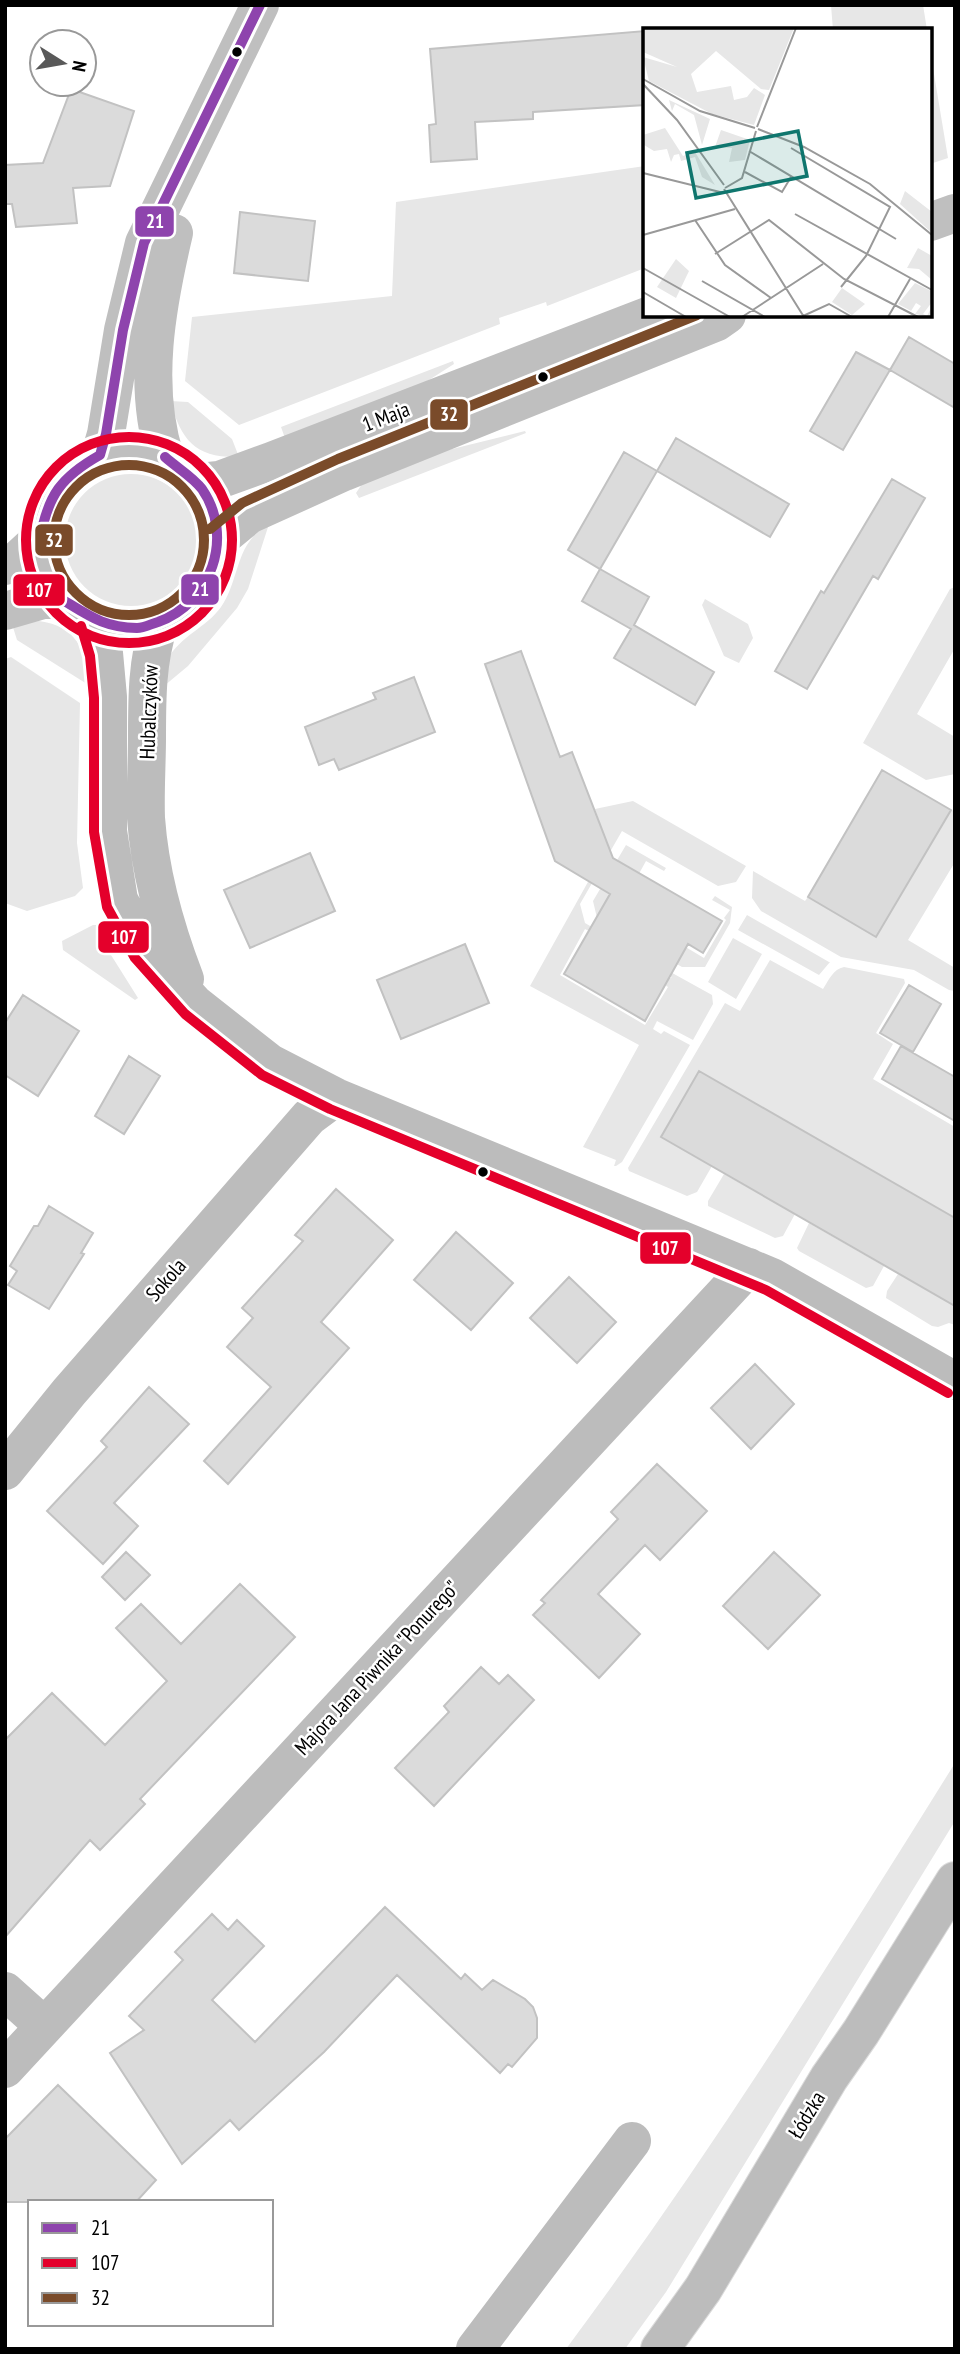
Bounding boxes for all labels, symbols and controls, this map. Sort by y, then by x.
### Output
north arrow [28,28,98,98]
inset map [643,28,932,317]
unlabelled marker [230,45,244,59]
text: N [67,59,92,74]
line badge: 21 [134,205,175,238]
text: 21 [146,209,164,233]
unlabelled marker [536,370,550,384]
street label: 1 Maja [358,395,413,438]
line badge: 32 [429,398,469,431]
text: 32 [440,402,458,426]
line badge: 32 [34,523,74,557]
text: 32 [45,528,63,552]
line badge: 107 [12,573,66,607]
line badge: 21 [180,573,220,606]
text: 21 [191,577,209,601]
text: 107 [25,578,53,602]
street label: Hubalczyków [133,664,164,760]
line badge: 107 [97,920,150,954]
text: 107 [110,925,138,949]
unlabelled marker [476,1165,490,1179]
line badge: 107 [639,1231,692,1265]
text: 107 [651,1236,679,1260]
street label: Sokola [140,1253,192,1307]
street label: Majora Jana Piwnika "Ponurego" [289,1575,465,1761]
street label: Łódzka [782,2086,831,2143]
legend [28,2200,273,2326]
text: 21 [91,2214,110,2241]
text: 107 [91,2249,119,2276]
text: 32 [91,2284,110,2311]

